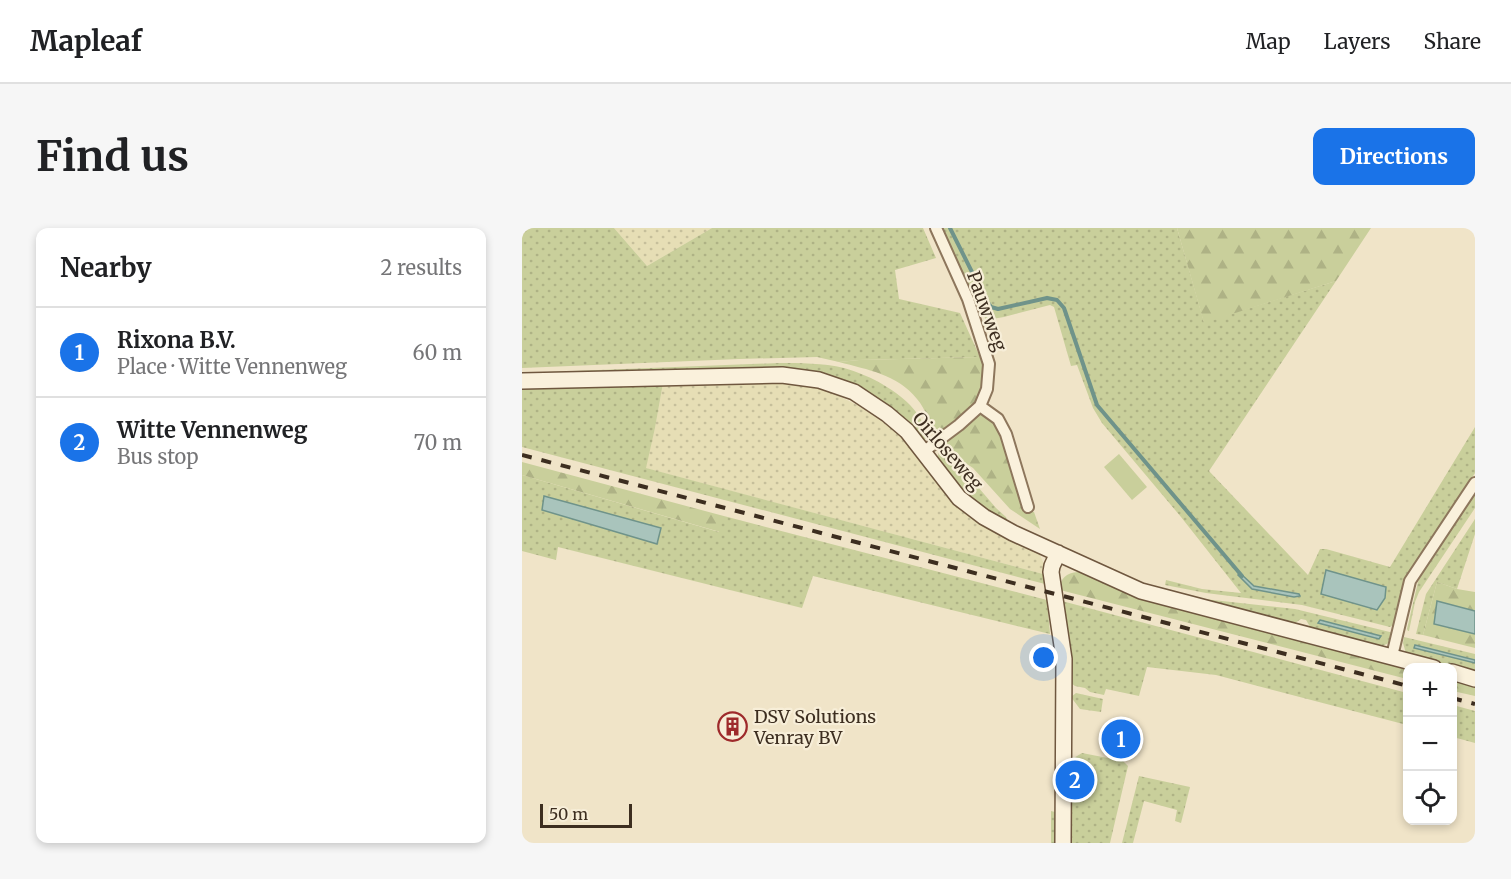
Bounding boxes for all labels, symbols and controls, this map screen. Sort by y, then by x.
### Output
text: Mapleaf [30,23,142,59]
text: Map [1246,28,1291,55]
text: Layers [1324,28,1391,55]
text: Share [1424,28,1481,55]
button: Directions [1313,128,1475,185]
text: Find us [36,130,189,182]
text: Nearby [60,251,152,284]
text: 2 results [380,255,462,280]
street label: Pauwweg [962,268,1012,354]
text: Rixona B.V. [117,326,236,354]
text: 1 [75,340,84,365]
text: 60 m [412,340,462,365]
text: Place · Witte Vennenweg [117,354,347,379]
street label: Oirloseweg [908,407,988,495]
text: Witte Vennenweg [117,416,308,444]
text: 2 [74,430,85,455]
text: 70 m [414,430,462,455]
text: Bus stop [117,444,199,469]
your location [1029,643,1058,672]
map controls [1403,663,1457,825]
button: + [1403,663,1457,717]
place label: DSV Solutions Venray BV [753,705,876,749]
building icon: DSV Solutions Venray BV [717,710,749,742]
pin: 1 [1102,716,1140,762]
button: − [1403,717,1457,771]
pin: 2 [1056,758,1094,802]
button: locate [1403,771,1457,825]
scale bar [540,801,632,828]
text: 50 m [549,804,588,824]

